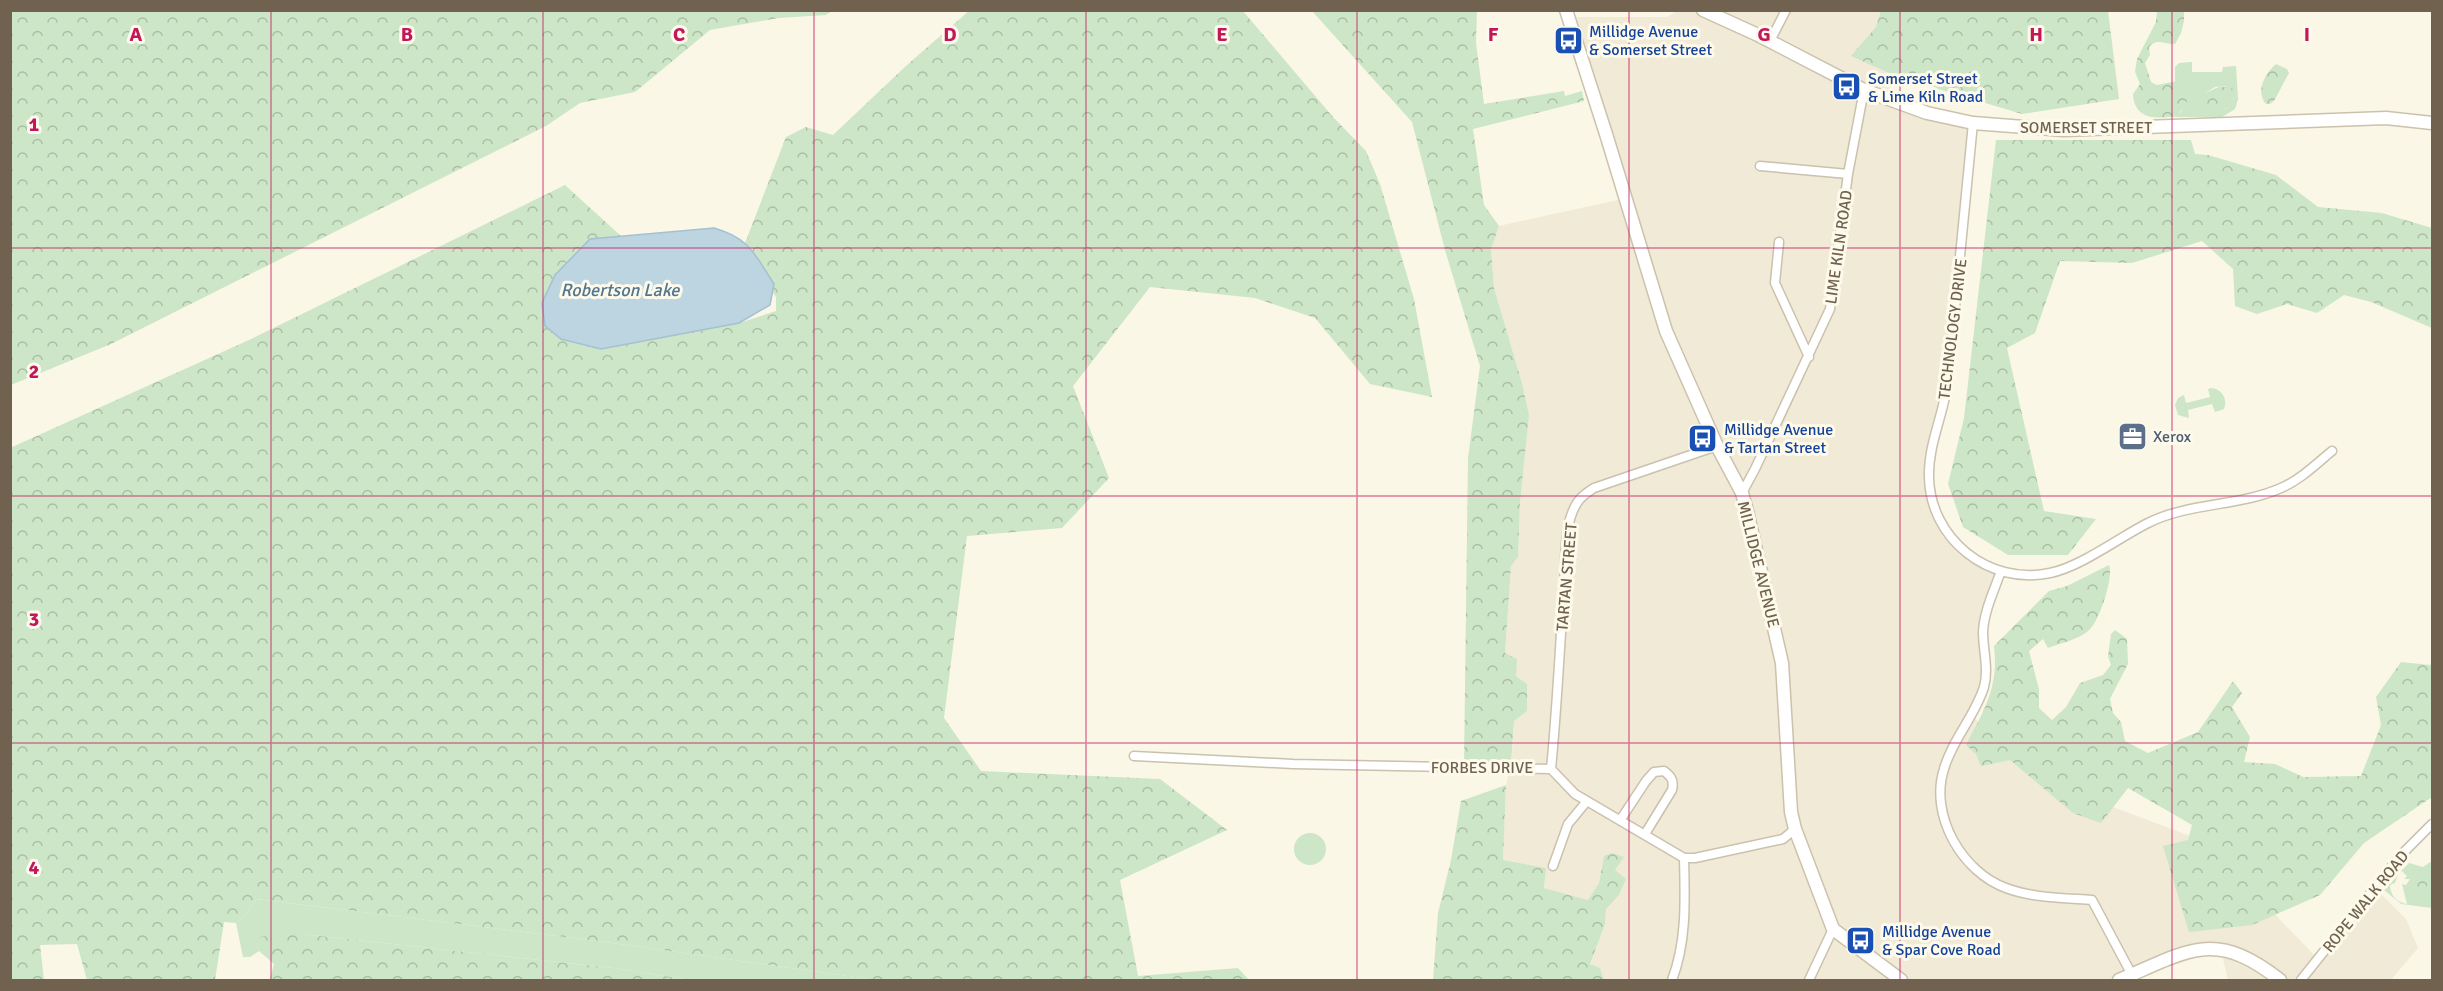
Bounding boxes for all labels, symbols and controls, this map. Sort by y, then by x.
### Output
text: A [130,22,143,47]
text: B [401,22,413,47]
text: C [673,22,685,47]
text: D [943,22,957,47]
text: E [1216,22,1228,47]
text: F [1488,22,1499,47]
place label: Millidge Avenue & Somerset Street [1589,22,1713,60]
text: G [1757,22,1771,47]
text: H [2029,22,2043,47]
text: I [2304,22,2310,47]
bus stop icon: Millidge Avenue & Somerset Street [1552,24,1584,56]
place label: Somerset Street & Lime Kiln Road [1868,69,1983,107]
bus stop icon: Somerset Street & Lime Kiln Road [1831,71,1863,103]
text: 1 [29,112,40,137]
street label: SOMERSET STREET [2020,118,2152,138]
street label: LIME KILN ROAD [1821,189,1857,305]
street label: TECHNOLOGY DRIVE [1934,258,1972,401]
water label: Robertson Lake [561,279,680,301]
text: 2 [29,359,39,384]
place label: Millidge Avenue & Tartan Street [1724,420,1833,458]
office icon: Xerox [2116,420,2148,452]
bus stop icon: Millidge Avenue & Tartan Street [1687,422,1719,454]
place label: Xerox [2153,427,2192,447]
street label: MILLIDGE AVENUE [1733,499,1783,630]
street label: TARTAN STREET [1552,522,1582,632]
text: 3 [29,607,39,632]
street label: FORBES DRIVE [1431,758,1533,778]
street label: ROPE WALK ROAD [2318,847,2413,957]
text: 4 [29,855,40,880]
place label: Millidge Avenue & Spar Cove Road [1882,922,2001,960]
bus stop icon: Millidge Avenue & Spar Cove Road [1845,924,1877,956]

